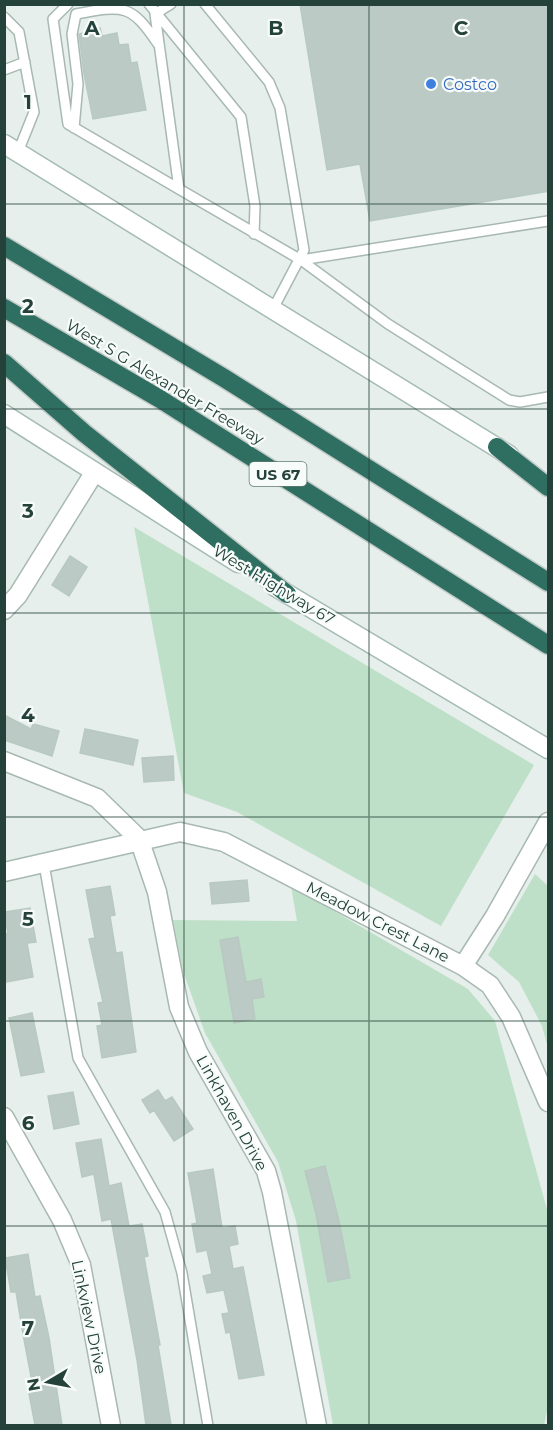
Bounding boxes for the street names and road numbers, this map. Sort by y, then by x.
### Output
street label: West S G Alexander Freeway [63,315,268,449]
road number: US 67 [250,462,306,486]
street label: West Highway 67 [210,541,338,629]
street label: Meadow Crest Lane [303,878,453,966]
street label: Linkhaven Drive [192,1052,272,1174]
street label: Linkview Drive [68,1258,110,1376]

